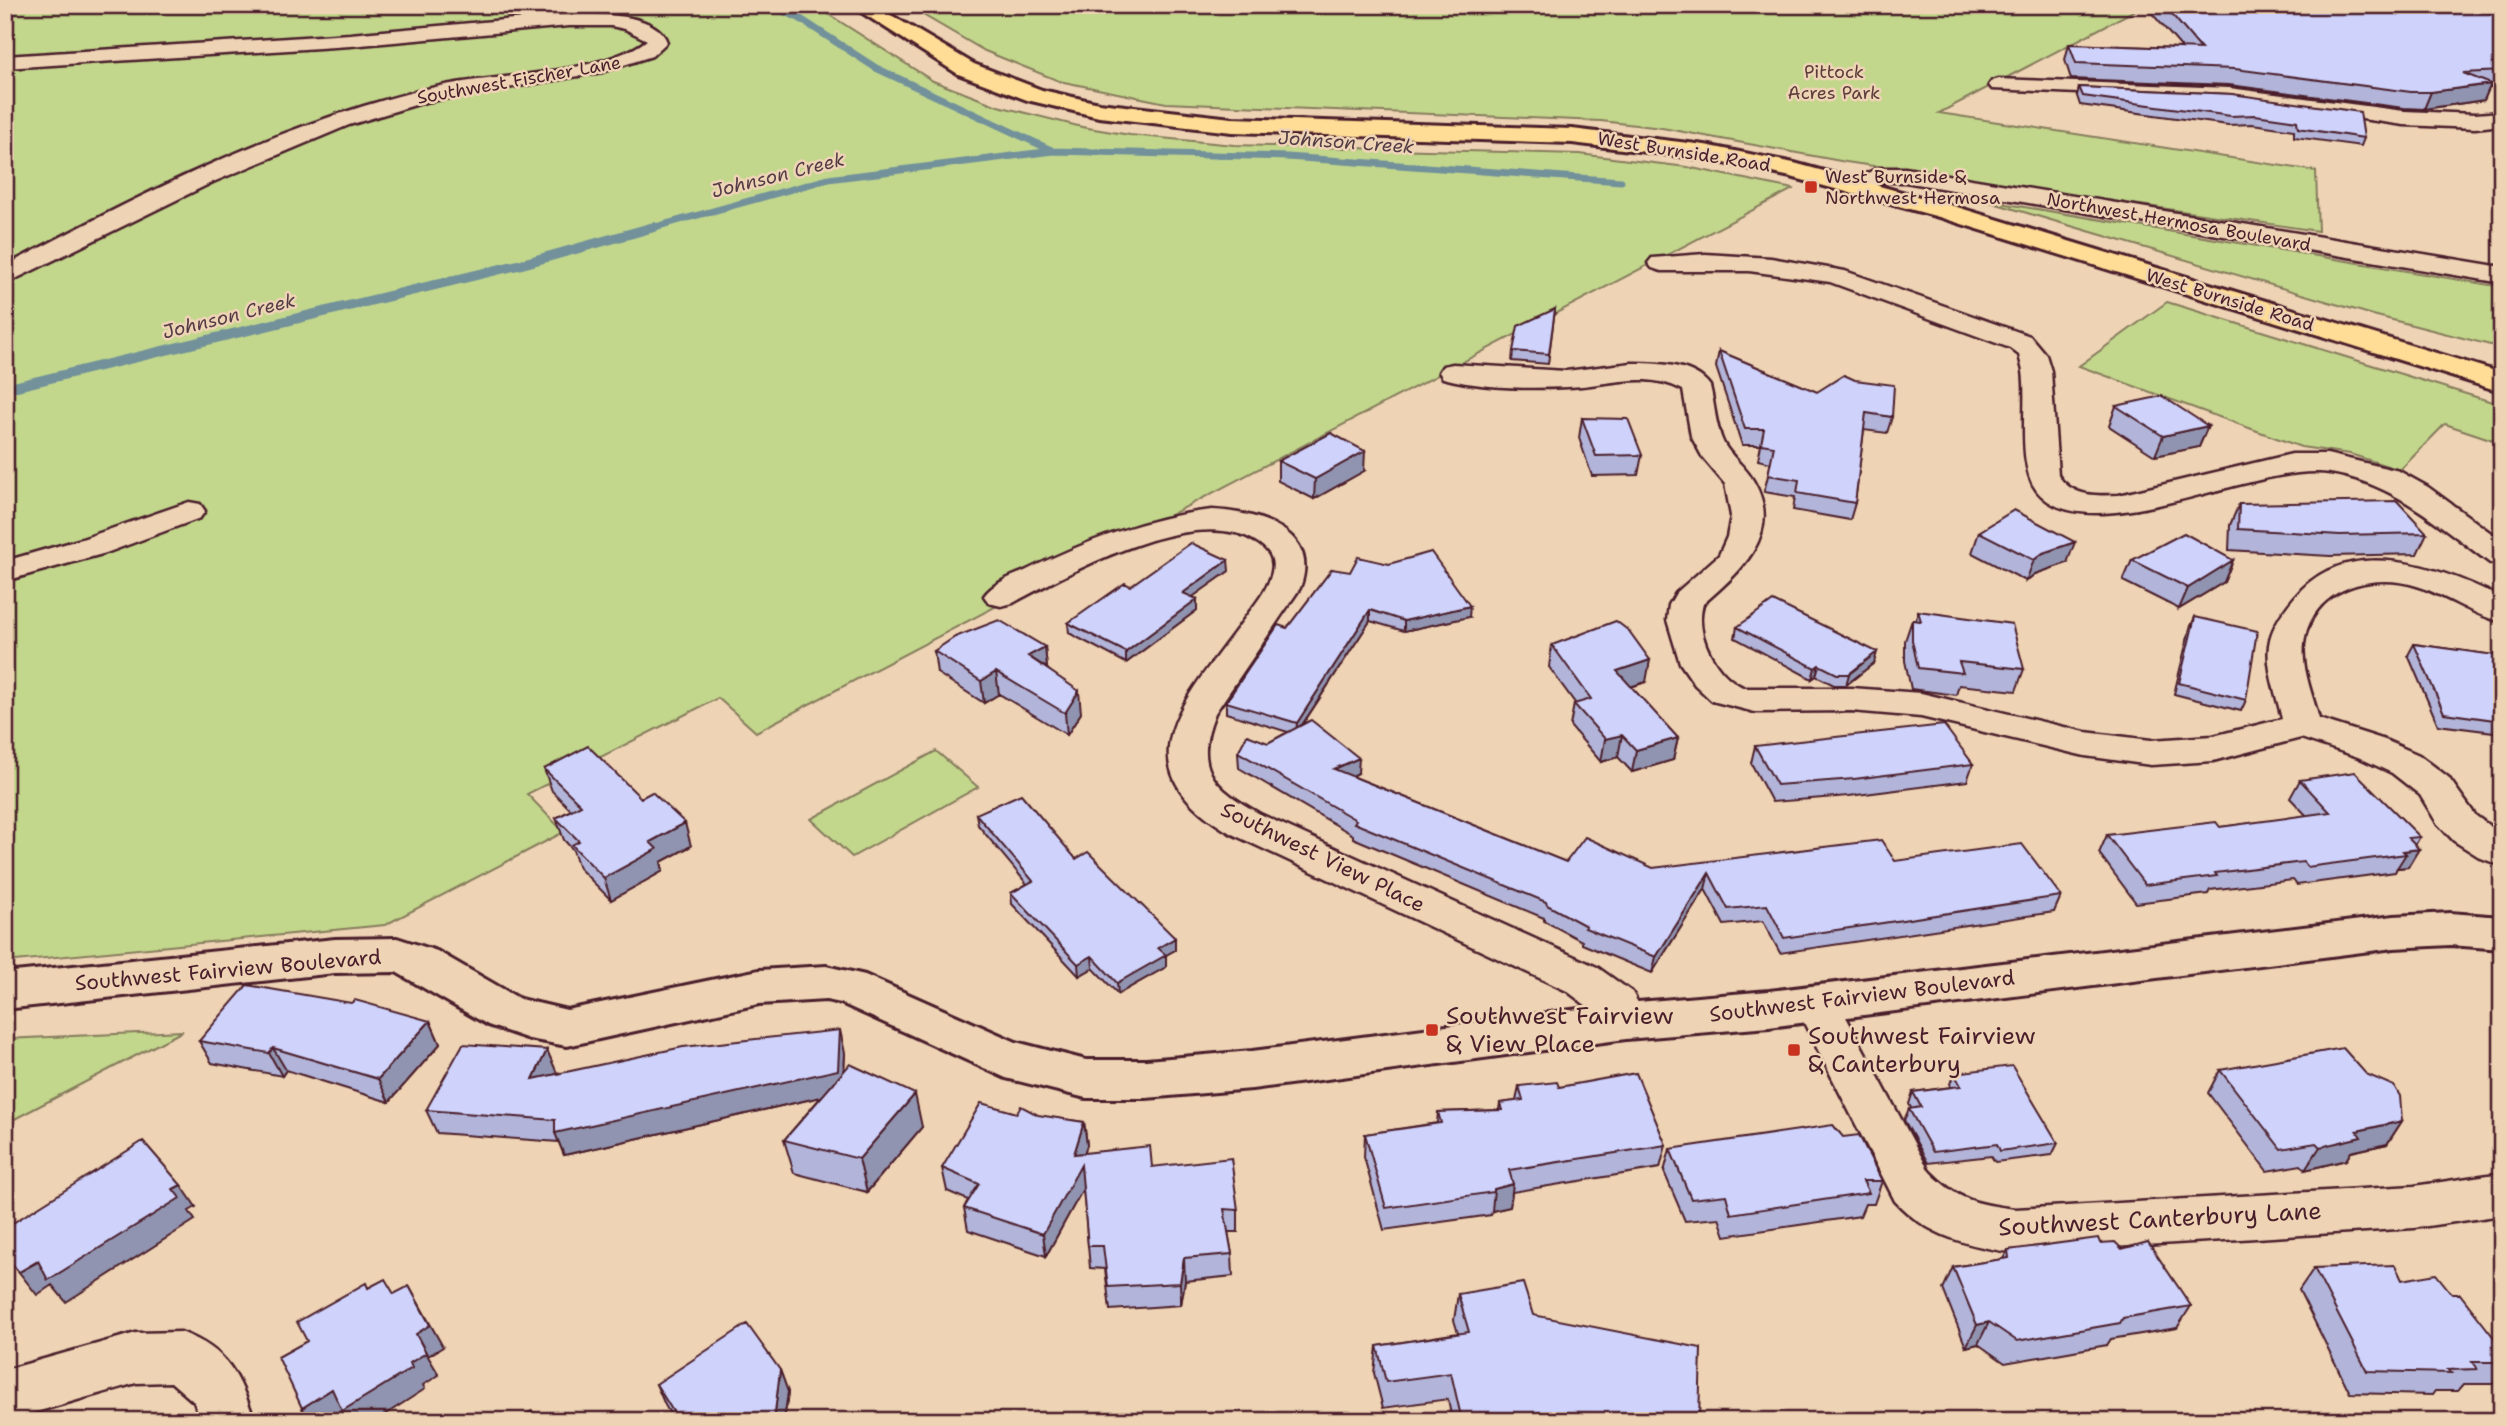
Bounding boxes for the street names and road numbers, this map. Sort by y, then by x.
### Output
street label: Southwest Fischer Lane [415,50,623,110]
street label: West Burnside Road [1596,126,1772,178]
street label: Northwest Hermosa Boulevard [2045,187,2313,257]
street label: West Burnside Road [2143,263,2317,337]
street label: Southwest View Place [1216,795,1430,919]
street label: Southwest Fairview Boulevard [74,943,382,997]
street label: Southwest Fairview Boulevard [1708,963,2016,1029]
street label: Southwest Canterbury Lane [1998,1195,2322,1243]

